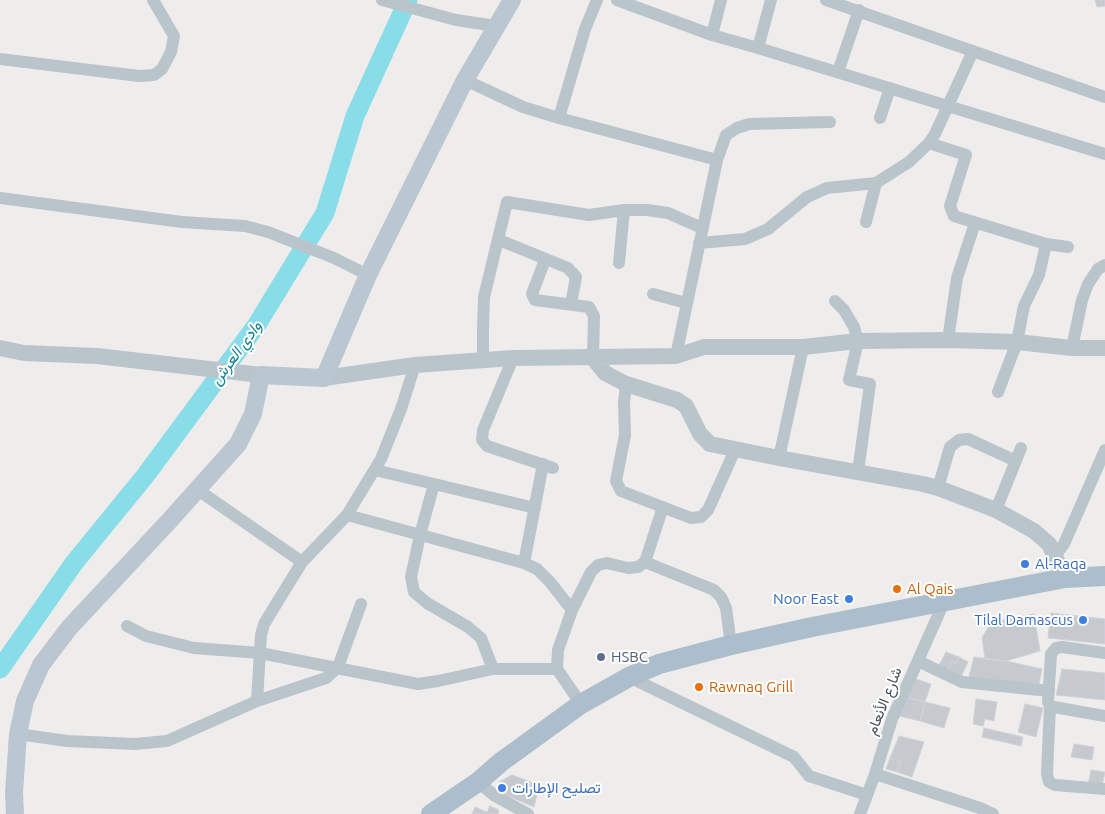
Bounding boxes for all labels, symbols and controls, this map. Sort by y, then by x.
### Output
water label: وادي العرش [206,317,266,389]
place label: Al-Raqa [1035,555,1087,573]
marker: Al-Raqa [1019,558,1031,570]
place label: Al Qais [907,580,954,598]
marker: Al Qais [891,583,903,595]
place label: Noor East [773,590,839,608]
marker: Noor East [843,593,855,605]
place label: Tilal Damascus [974,611,1073,629]
marker: Tilal Damascus [1077,614,1089,626]
place label: HSBC [611,648,648,666]
marker: HSBC [595,651,607,663]
street label: شارع الأنعام [862,665,906,737]
place label: Rawnaq Grill [709,678,793,696]
marker: Rawnaq Grill [693,681,705,693]
place label: تصليح الإطارات [512,779,601,797]
marker: تصليح الإطارات [496,782,508,794]

